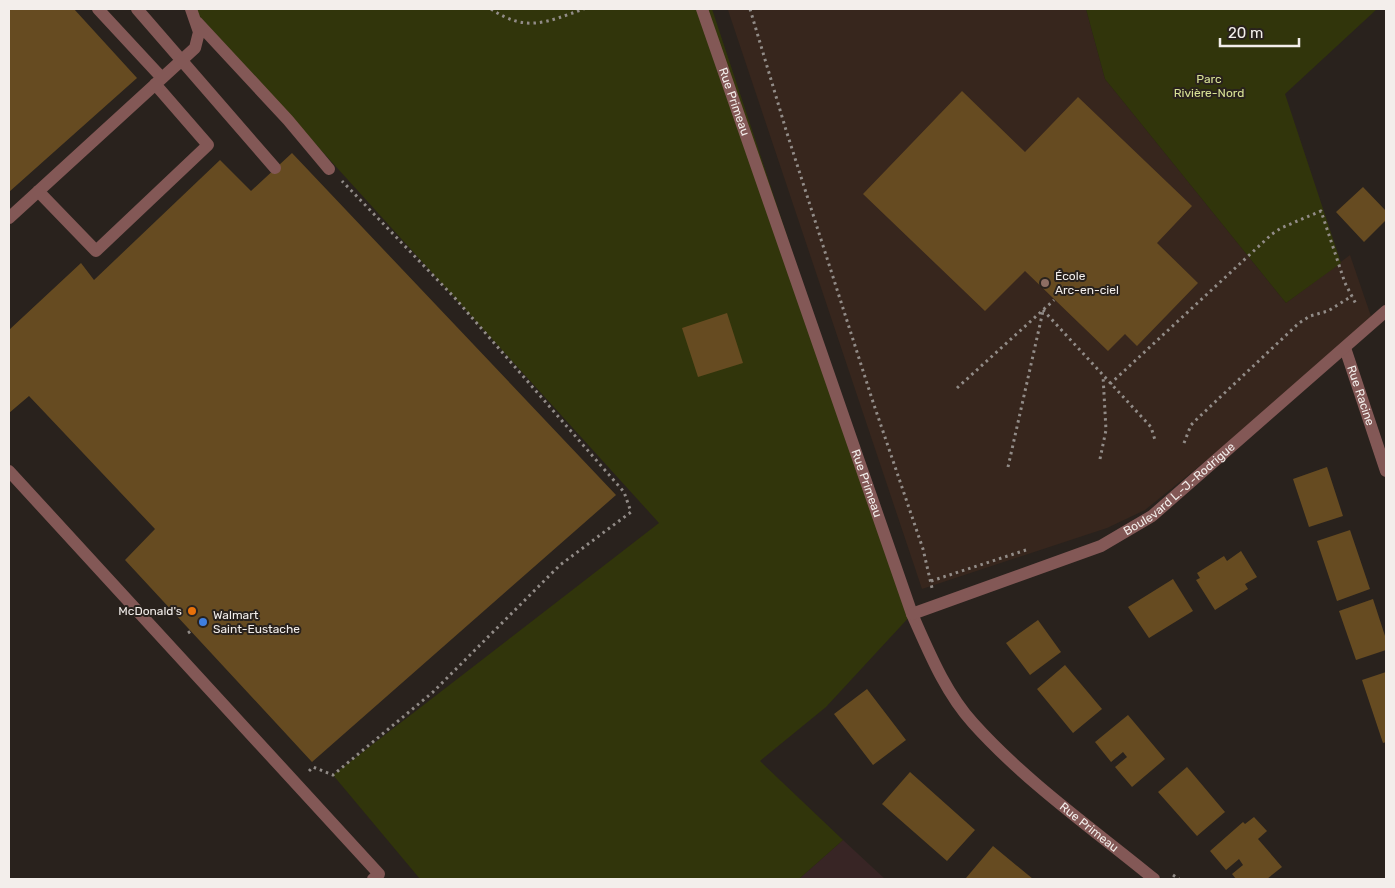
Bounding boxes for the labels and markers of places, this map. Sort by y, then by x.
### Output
place label: École Arc-en-ciel [1055,269,1119,297]
marker: École Arc-en-ciel [1039,277,1051,289]
place label: McDonald's [118,604,182,618]
marker: McDonald's [186,605,198,617]
place label: Walmart Saint-Eustache [213,608,300,636]
marker: Walmart Saint-Eustache [197,616,209,628]

